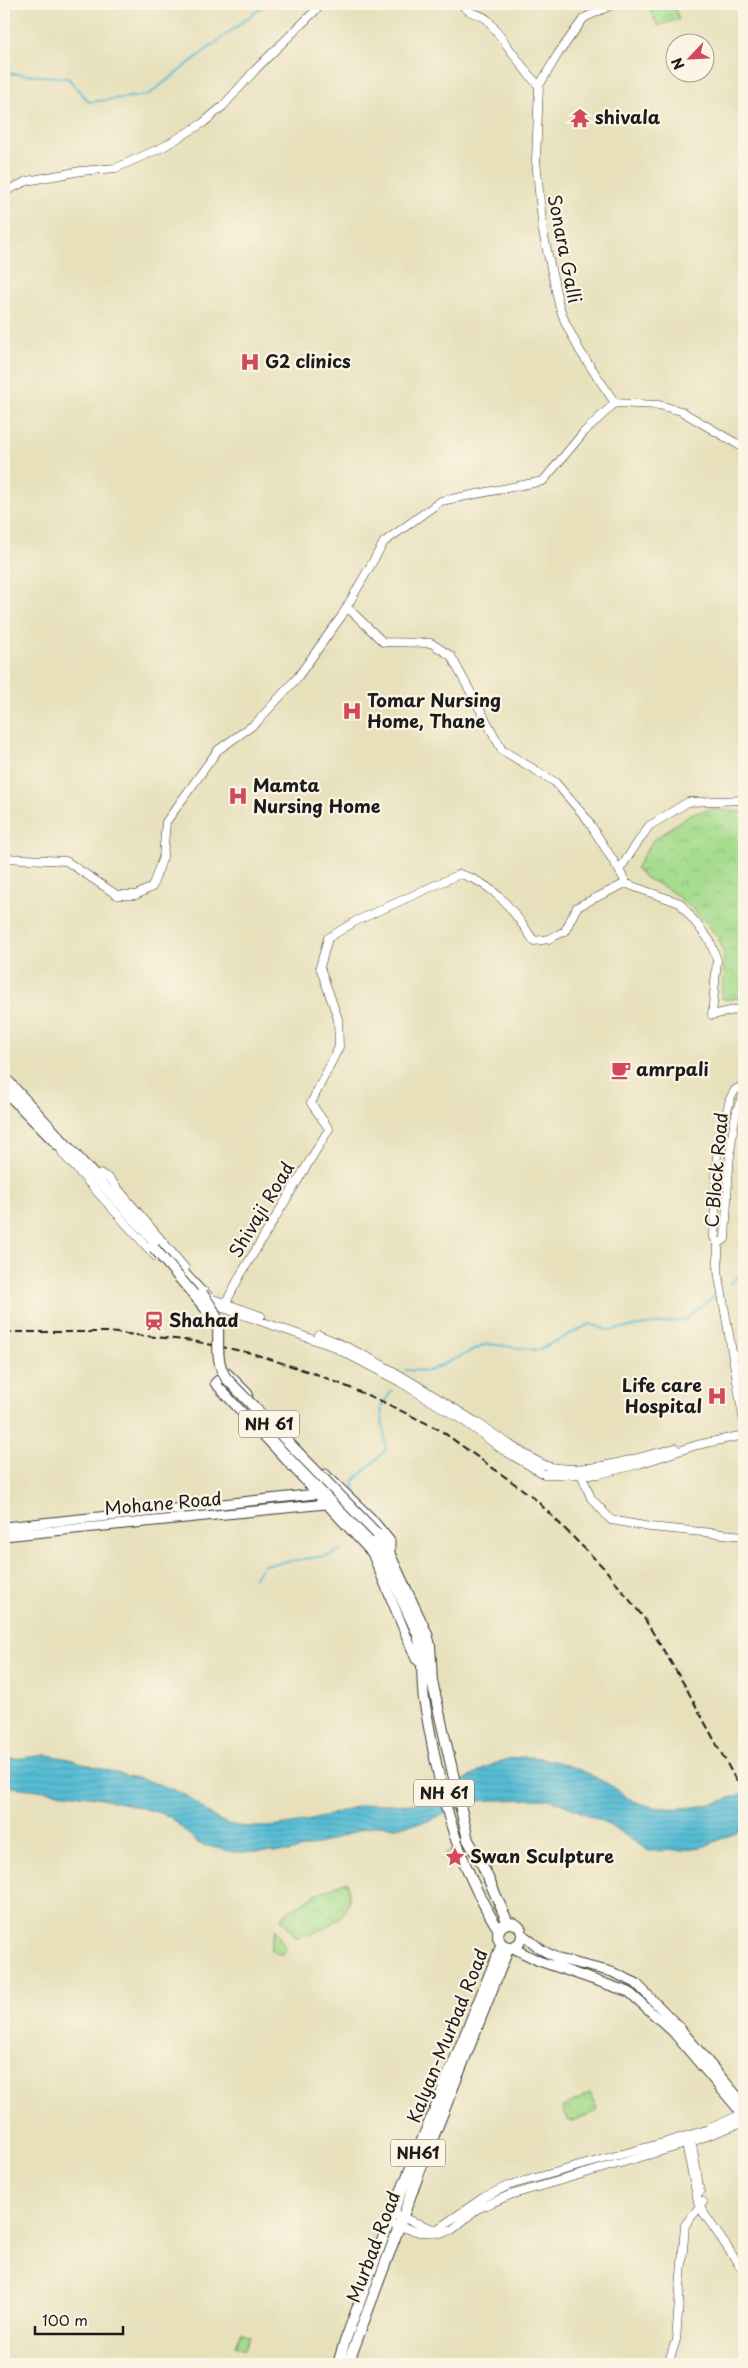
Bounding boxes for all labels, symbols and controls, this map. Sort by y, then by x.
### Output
north arrow [666,32,716,82]
text: N [666,54,690,73]
place label: shivala [595,103,661,130]
temple icon: shivala [569,107,591,129]
street label: Sonara Galli [542,192,589,305]
place label: G2 clinics [265,347,351,374]
hospital icon: G2 clinics [239,351,261,373]
place label: Tomar Nursing Home, Thane [367,686,501,734]
hospital icon: Tomar Nursing Home, Thane [341,700,363,722]
place label: Mamta Nursing Home [253,771,381,819]
hospital icon: Mamta Nursing Home [227,785,249,807]
place label: amrpali [636,1055,709,1082]
cafe icon: amrpali [610,1059,632,1081]
street label: C Block Road [697,1111,734,1229]
street label: Shivaji Road [221,1156,300,1262]
place label: Shahad [169,1306,239,1333]
station icon: Shahad [143,1310,165,1332]
place label: Life care Hospital [622,1371,702,1419]
hospital icon: Life care Hospital [706,1385,728,1407]
road number: NH 61 [239,1410,299,1438]
street label: Mohane Road [103,1484,223,1521]
road number: NH 61 [414,1780,474,1806]
place label: Swan Sculpture [470,1842,614,1869]
place icon: Swan Sculpture [444,1846,466,1868]
street label: Kalyan-Murbad Road [399,1944,494,2126]
road number: NH61 [390,2140,446,2166]
street label: Murbad Road [339,2187,406,2306]
scale bar [35,2303,122,2335]
text: 100 m [42,2308,88,2331]

